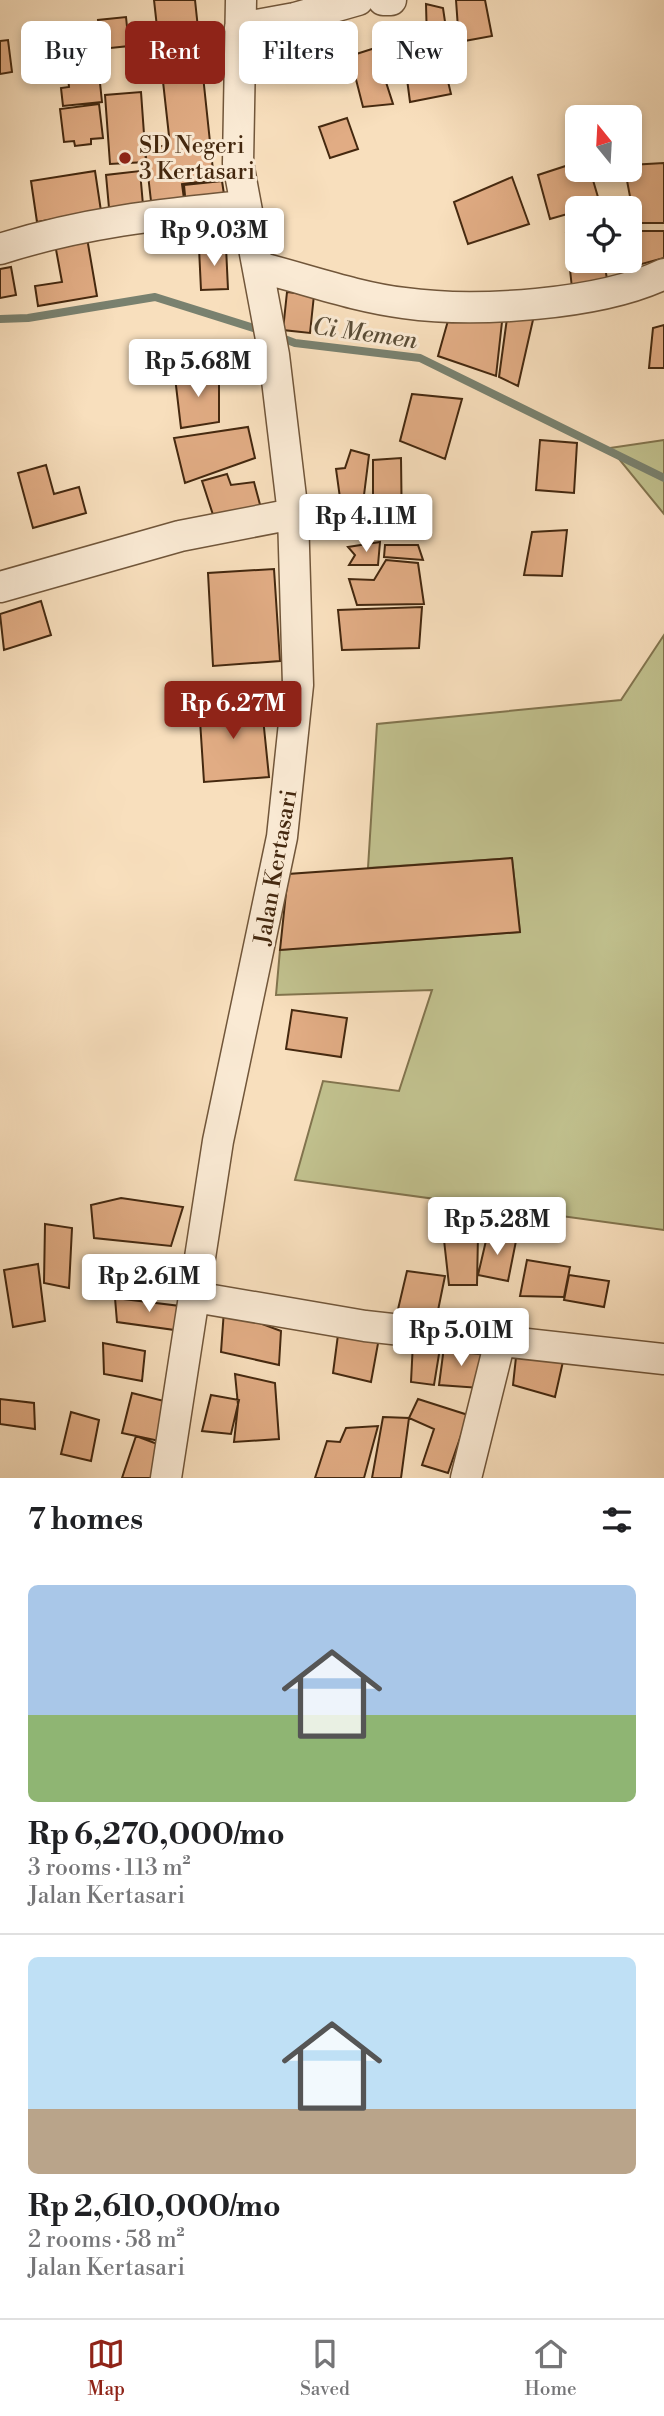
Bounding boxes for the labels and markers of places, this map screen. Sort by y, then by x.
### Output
place label: SD Negeri 3 Kertasari [139,132,255,186]
marker: SD Negeri 3 Kertasari [117,150,133,166]
pin: Rp 9.03M [142,208,286,268]
pin: Rp 5.68M [126,340,270,399]
pin: Rp 4.11M [294,494,438,554]
pin: Rp 6.27M [161,682,305,741]
pin: Rp 5.28M [425,1198,569,1257]
pin: Rp 2.61M [77,1254,221,1314]
pin: Rp 5.01M [389,1308,533,1368]

